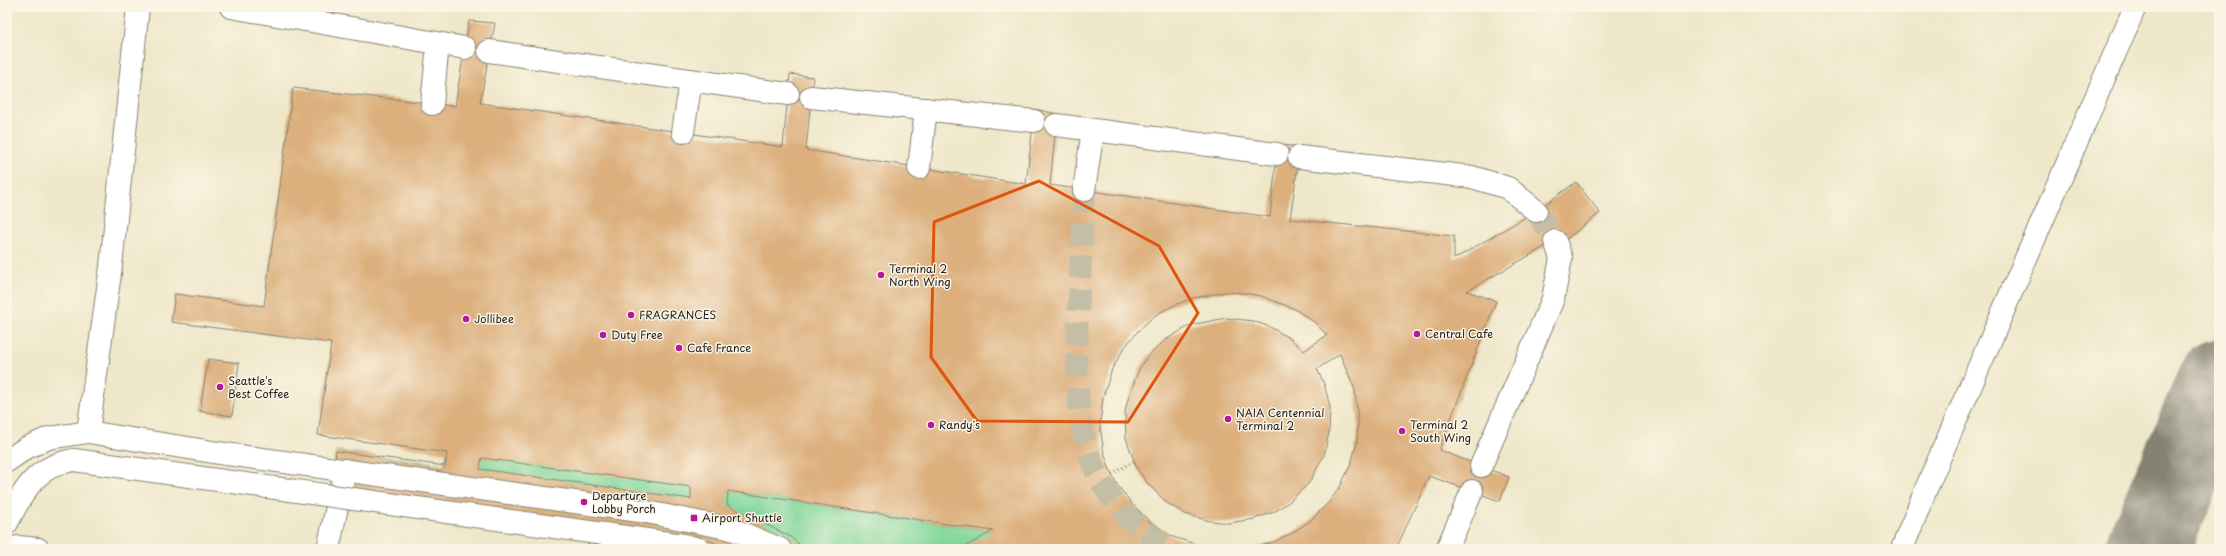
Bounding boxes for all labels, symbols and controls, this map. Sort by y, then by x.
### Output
place label: Terminal 2 North Wing [889,260,951,290]
marker: Terminal 2 North Wing [876,270,886,280]
place label: FRAGRANCES [639,306,716,323]
place label: Jollibee [474,310,514,327]
marker: FRAGRANCES [626,310,636,320]
marker: Jollibee [461,314,471,324]
place label: Central Cafe [1425,325,1493,342]
place label: Duty Free [611,326,663,343]
marker: Central Cafe [1412,329,1422,339]
marker: Duty Free [598,330,608,340]
place label: Cafe France [687,339,751,356]
marker: Cafe France [674,343,684,353]
place label: Seattle's Best Coffee [228,372,289,402]
marker: Seattle's Best Coffee [215,382,225,392]
place label: NAIA Centennial Terminal 2 [1236,404,1325,434]
marker: NAIA Centennial Terminal 2 [1223,414,1233,424]
place label: Randy's [939,416,980,433]
place label: Terminal 2 South Wing [1410,416,1471,446]
marker: Randy's [926,420,936,430]
marker: Terminal 2 South Wing [1397,426,1407,436]
place label: Departure Lobby Porch [592,487,656,517]
marker: Departure Lobby Porch [579,497,589,507]
place label: Airport Shuttle [702,509,782,526]
marker: Airport Shuttle [689,513,699,523]

